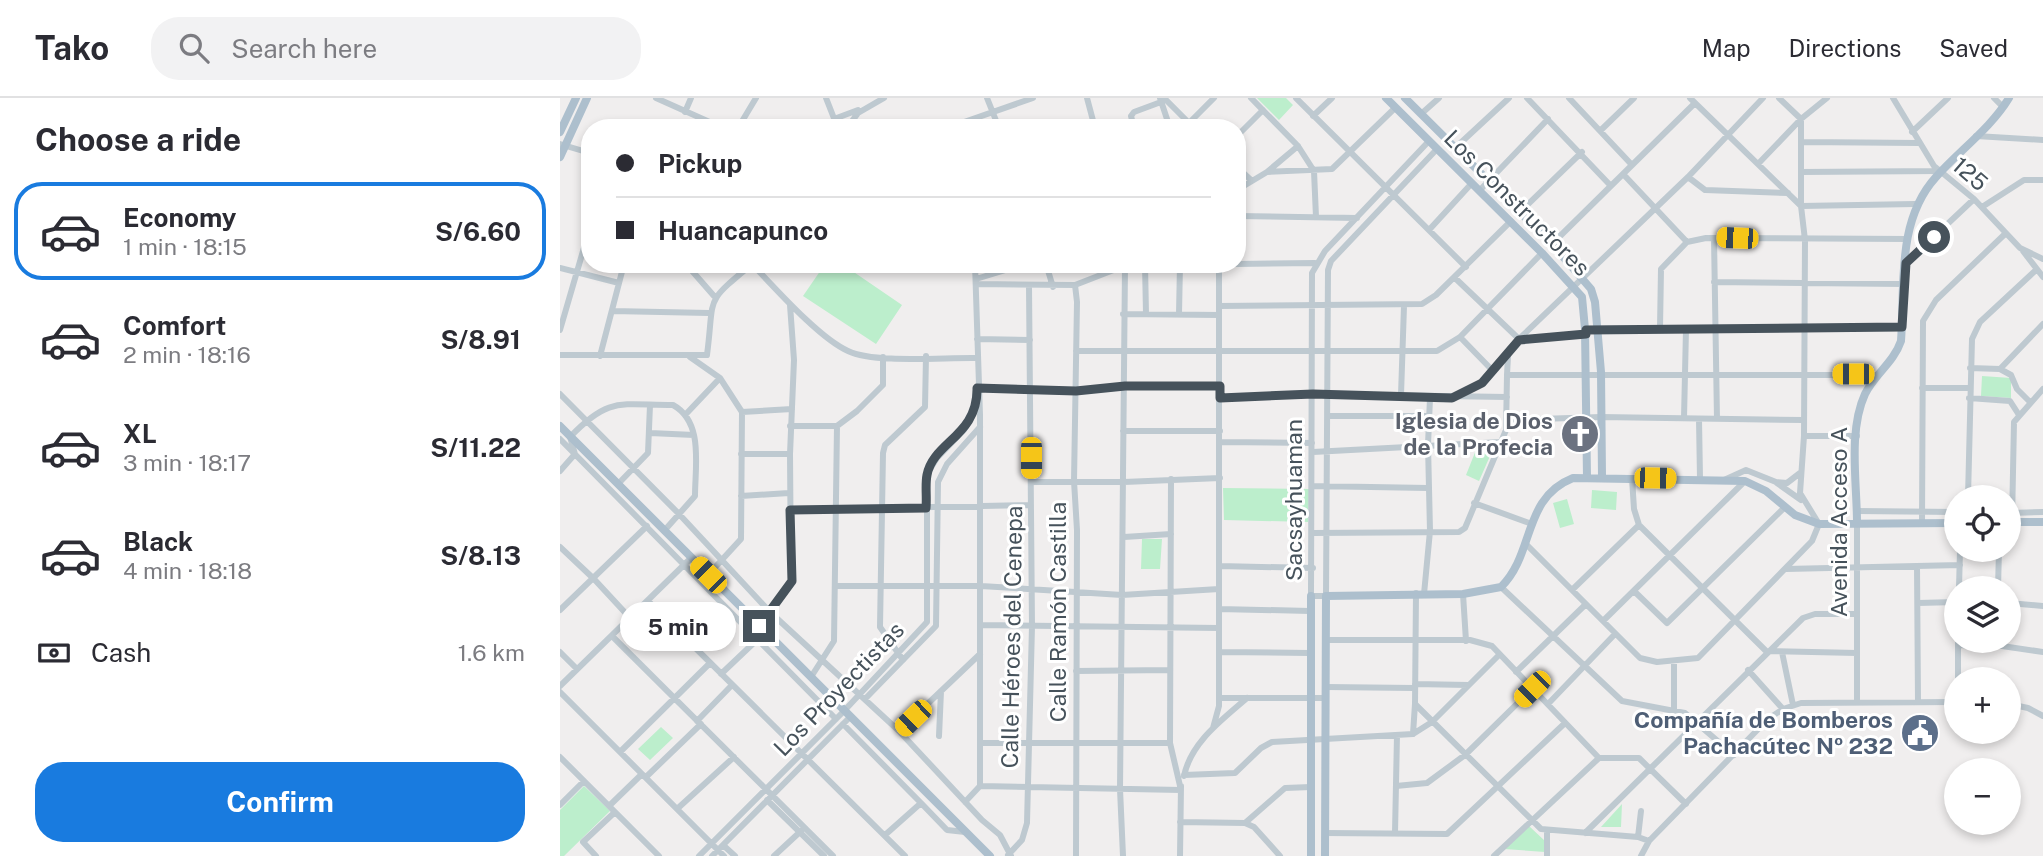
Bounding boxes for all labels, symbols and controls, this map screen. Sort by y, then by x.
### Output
search box [151,17,641,80]
text: Tako [35,29,109,67]
icon: search [175,29,213,67]
text: Search here [231,33,377,64]
text: Map [1702,34,1751,62]
text: Directions [1789,34,1901,62]
text: Saved [1939,34,2008,62]
text: Choose a ride [35,121,241,158]
street label: Los Constructores [1439,124,1596,281]
text: Pickup [658,148,742,179]
street label: 125 [1947,151,1993,196]
icon: car [39,200,102,263]
text: Economy [123,202,236,233]
text: Huancapunco [658,215,828,246]
text: S/6.60 [435,216,521,247]
route start [1918,221,1950,253]
car [1716,227,1759,249]
text: 1 min · 18:15 [123,233,247,260]
icon: car [39,308,102,371]
text: Comfort [123,310,226,341]
text: S/8.91 [440,324,521,355]
text: 2 min · 18:16 [123,341,251,368]
car [1833,364,1875,385]
place label: Iglesia de Dios de la Profecia [1395,407,1553,460]
church icon: Iglesia de Dios de la Profecia [1559,413,1601,455]
icon: car [39,416,102,479]
text: XL [123,418,157,449]
street label: Sacsayhuaman [1280,419,1307,581]
street label: Avenida Acceso A [1825,427,1852,617]
text: S/11.22 [430,432,521,463]
car [1021,437,1042,479]
text: 3 min · 18:17 [123,449,251,476]
car [1634,467,1677,489]
map controls [1944,485,2021,835]
button: locate [1944,485,2021,562]
street label: Calle Ramón Castilla [1044,502,1071,722]
street label: Calle Héroes del Cenepa [996,505,1027,769]
icon: car [39,524,102,587]
text: Black [123,526,193,557]
text: S/8.13 [440,540,521,571]
car [686,553,731,597]
text: 4 min · 18:18 [123,557,252,584]
button: layers [1944,576,2021,653]
callout: 5 min [619,602,734,650]
route end [743,610,775,642]
text: 5 min [647,613,709,640]
street label: Los Proyectistas [768,616,909,761]
icon: cash [35,634,73,672]
text: Cash [91,637,151,668]
text: 1.6 km [458,639,525,666]
car [1510,667,1555,711]
button: + [1944,667,2021,744]
car [891,696,936,740]
place label: Compañía de Bomberos Pachacútec Nº 232 [1634,706,1893,759]
public building icon: Compañía de Bomberos Pachacútec Nº 232 [1899,712,1941,754]
button: − [1944,758,2021,835]
button: Confirm [35,762,525,842]

